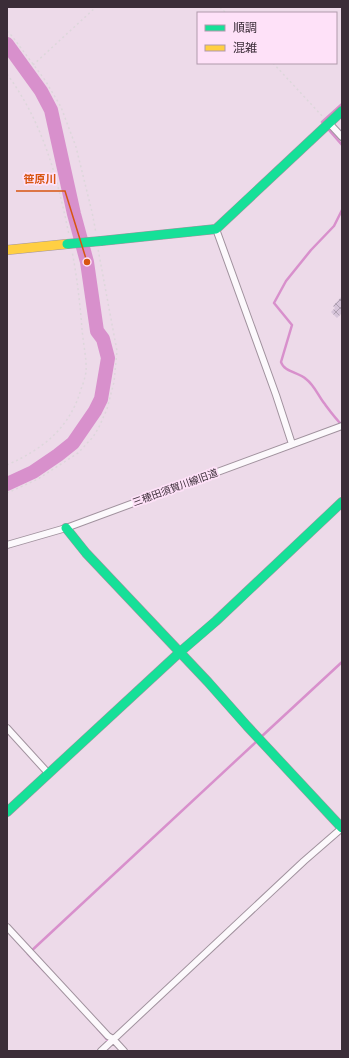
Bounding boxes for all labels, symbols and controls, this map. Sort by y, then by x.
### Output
legend [197,12,337,64]
text: 順調 [233,20,257,34]
text: 混雑 [233,40,257,54]
callout: 笹原川 [16,168,65,191]
text: 笹原川 [24,172,57,185]
street label: 三穂田須賀川線旧道 [131,466,219,508]

